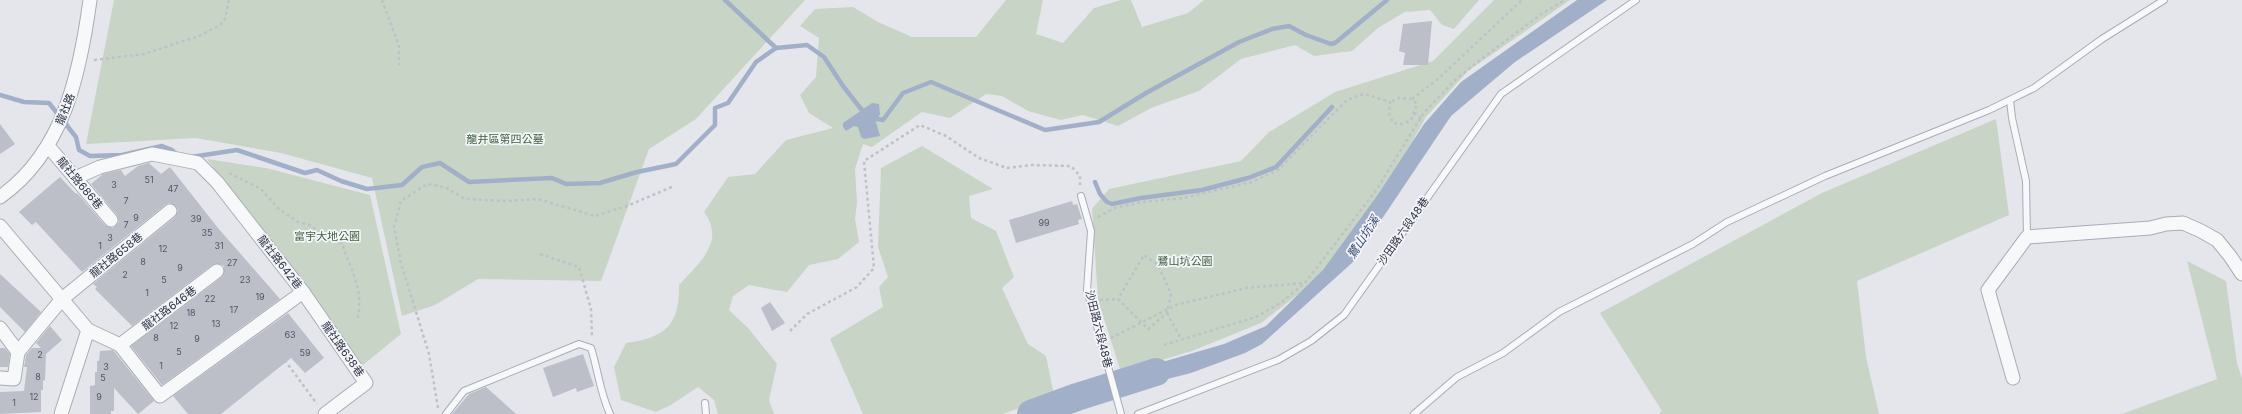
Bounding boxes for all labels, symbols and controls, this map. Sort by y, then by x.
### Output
street label: 龍社路 [52,91,78,127]
park label: 龍井區第四公墓 [467,132,544,146]
street label: 龍社路686巷 [54,154,106,212]
house number: 51 [144,174,154,185]
house number: 3 [111,179,117,190]
house number: 47 [168,183,178,194]
street label: 沙田路六段48巷 [1374,194,1432,268]
house number: 7 [123,195,129,206]
water label: 鷺山坑溪 [1344,211,1383,261]
house number: 9 [133,212,139,223]
house number: 39 [190,213,202,224]
house number: 99 [1038,217,1050,228]
house number: 7 [123,219,129,230]
house number: 35 [201,227,213,238]
park label: 富宇大地公園 [294,229,360,243]
street label: 龍社路658巷 [87,230,145,280]
house number: 3 [107,232,113,243]
street label: 龍社路642巷 [255,232,305,292]
house number: 1 [98,240,102,251]
house number: 31 [214,240,224,251]
house number: 12 [158,243,168,254]
park label: 鷺山坑公園 [1158,254,1213,268]
house number: 8 [140,256,146,266]
house number: 27 [227,257,237,268]
house number: 9 [177,262,183,273]
house number: 2 [122,269,128,280]
house number: 5 [161,274,167,285]
house number: 23 [239,274,251,285]
street label: 龍社路646巷 [139,283,199,333]
house number: 1 [145,287,149,298]
street label: 沙田路六段48巷 [1083,289,1115,369]
house number: 19 [255,291,265,302]
house number: 22 [205,293,215,304]
house number: 17 [230,304,238,315]
house number: 18 [186,307,196,318]
house number: 13 [211,318,221,329]
street label: 龍社路638巷 [319,319,367,379]
house number: 12 [169,320,179,331]
house number: 63 [284,329,296,340]
house number: 8 [153,332,159,343]
house number: 9 [194,333,200,344]
house number: 5 [176,346,182,357]
house number: 59 [299,347,311,358]
house number: 2 [37,349,43,360]
house number: 1 [159,360,163,371]
house number: 3 [103,361,109,372]
house number: 8 [35,371,41,382]
house number: 5 [100,372,106,383]
house number: 12 [29,391,39,402]
house number: 9 [96,391,102,402]
house number: 1 [12,397,16,408]

